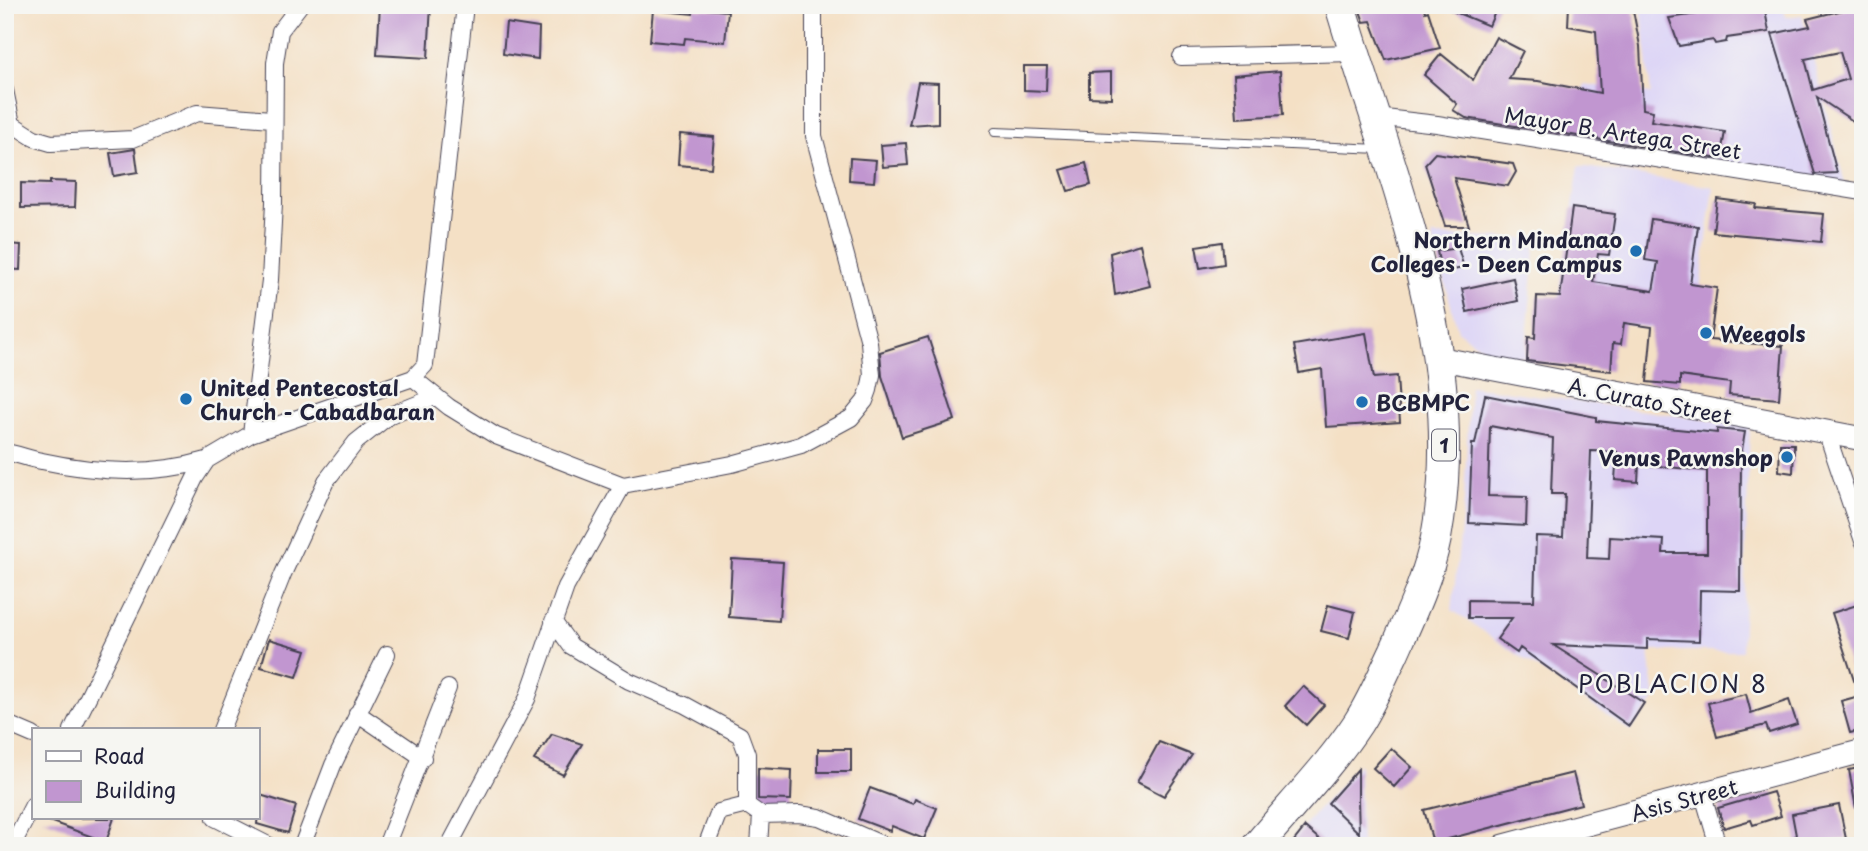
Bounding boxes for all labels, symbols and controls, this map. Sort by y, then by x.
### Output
street label: Mayor B. Artega Street [1502,97,1744,167]
place label: Northern Mindanao Colleges - Deen Campus [1371,223,1622,279]
marker: Northern Mindanao Colleges - Deen Campus [1628,243,1644,259]
place label: Weegols [1720,317,1806,349]
marker: Weegols [1698,325,1714,341]
street label: A. Curato Street [1565,368,1735,432]
place label: United Pentecostal Church - Cabadbaran [200,371,435,427]
place label: BCBMPC [1376,386,1470,418]
marker: United Pentecostal Church - Cabadbaran [178,391,194,407]
marker: BCBMPC [1354,394,1370,410]
road number: 1 [1432,430,1456,460]
place label: Venus Pawnshop [1599,441,1773,473]
marker: Venus Pawnshop [1779,449,1795,465]
district label: POBLACION 8 [1578,665,1768,701]
legend [32,728,259,820]
text: Road [94,739,145,771]
street label: Asis Street [1627,769,1741,829]
text: Building [94,773,176,805]

